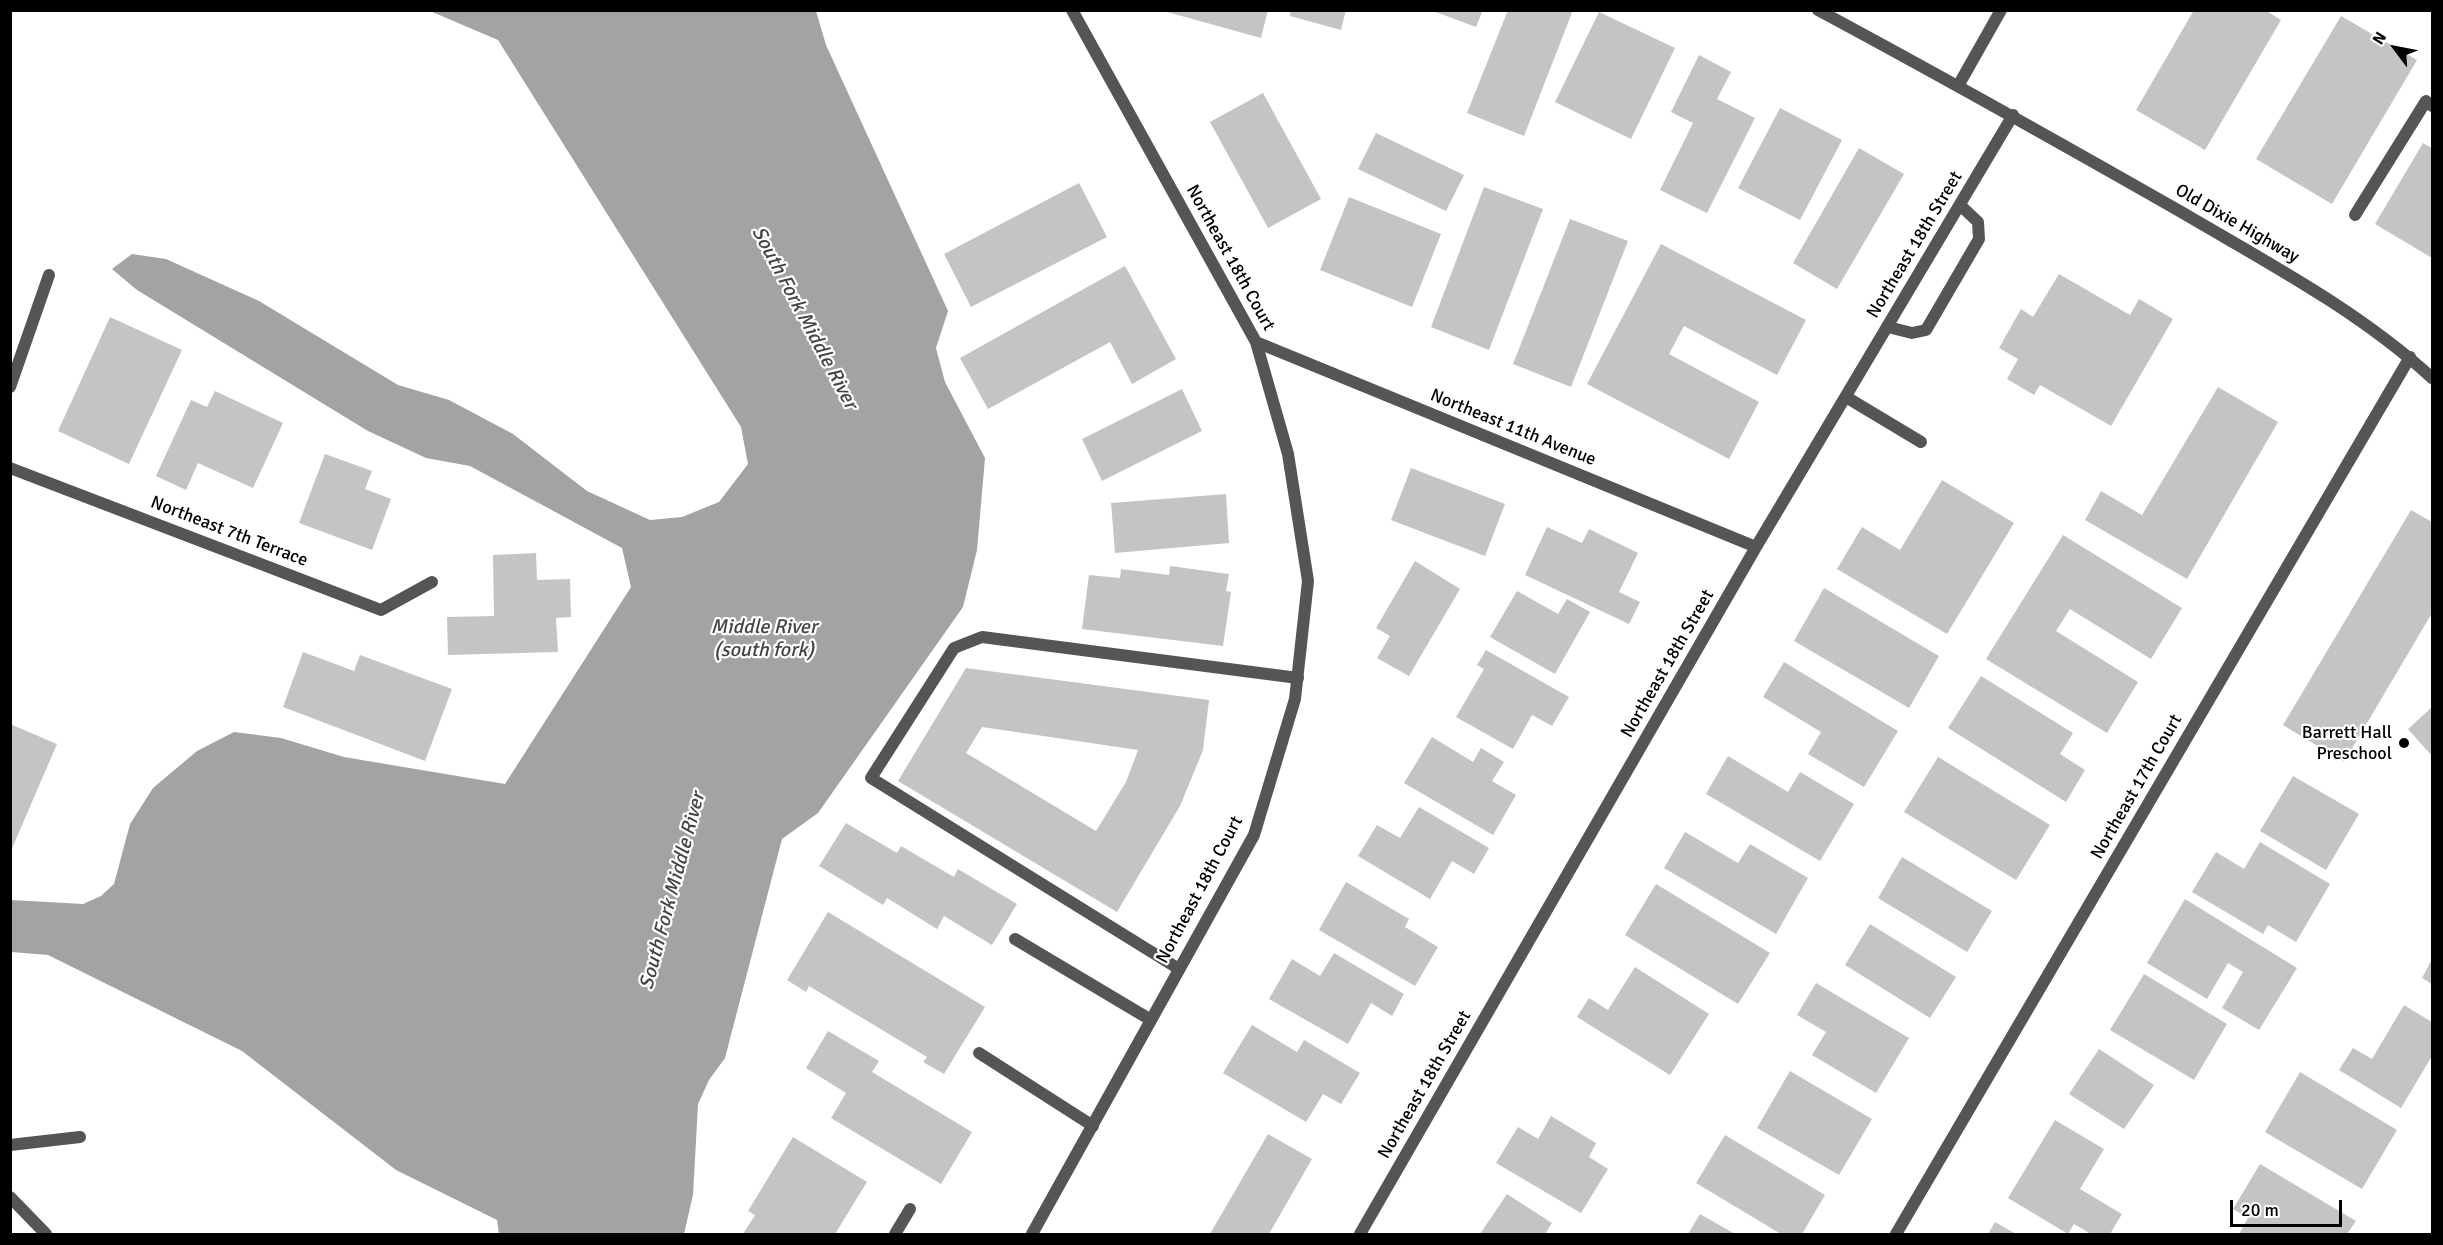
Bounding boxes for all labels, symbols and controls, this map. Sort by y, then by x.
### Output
north arrow [2365,18,2425,78]
text: N [2368,28,2391,48]
street label: Northeast 18th Street [1863,168,1967,322]
street label: Old Dixie Highway [2171,180,2303,268]
street label: Northeast 18th Court [1181,181,1279,335]
water label: South Fork Middle River [746,223,862,413]
street label: Northeast 11th Avenue [1427,385,1599,471]
street label: Northeast 7th Terrace [147,492,311,572]
street label: Northeast 18th Street [1617,586,1719,742]
water label: Middle River (south fork) [711,616,817,663]
street label: Northeast 17th Court [2087,711,2187,863]
place label: Barrett Hall Preschool [2302,722,2392,764]
marker: Barrett Hall Preschool [2397,736,2411,750]
water label: South Fork Middle River [635,790,711,992]
street label: Northeast 18th Court [1152,813,1248,967]
street label: Northeast 18th Street [1374,1007,1476,1163]
scale bar [2233,1188,2346,1226]
text: 20 m [2241,1199,2279,1221]

